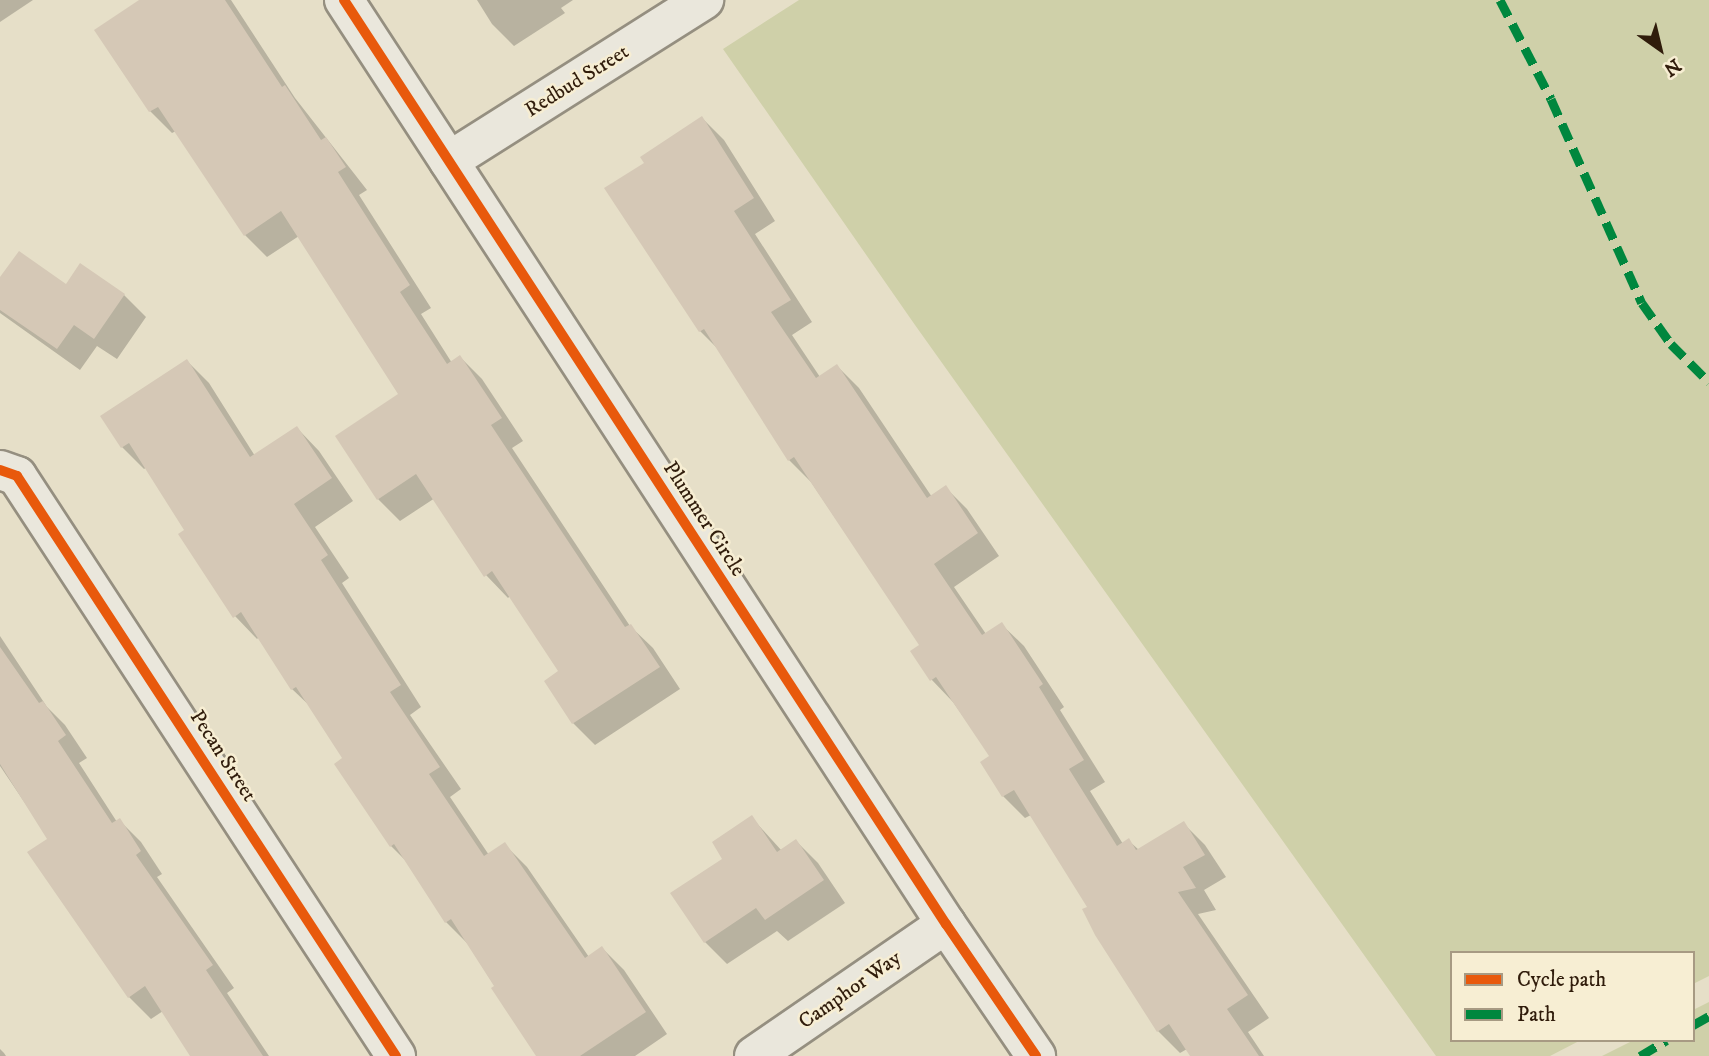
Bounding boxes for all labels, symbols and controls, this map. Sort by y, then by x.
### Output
north arrow [1625,14,1695,84]
street label: Redbud Street [520,39,634,123]
text: N [1659,53,1685,81]
street label: Plummer Circle [657,457,751,581]
street label: Pecan Street [184,706,262,806]
street label: Camphor Way [794,945,906,1035]
legend [1450,951,1695,1042]
text: Cycle path [1517,967,1606,993]
text: Path [1517,1002,1556,1028]

